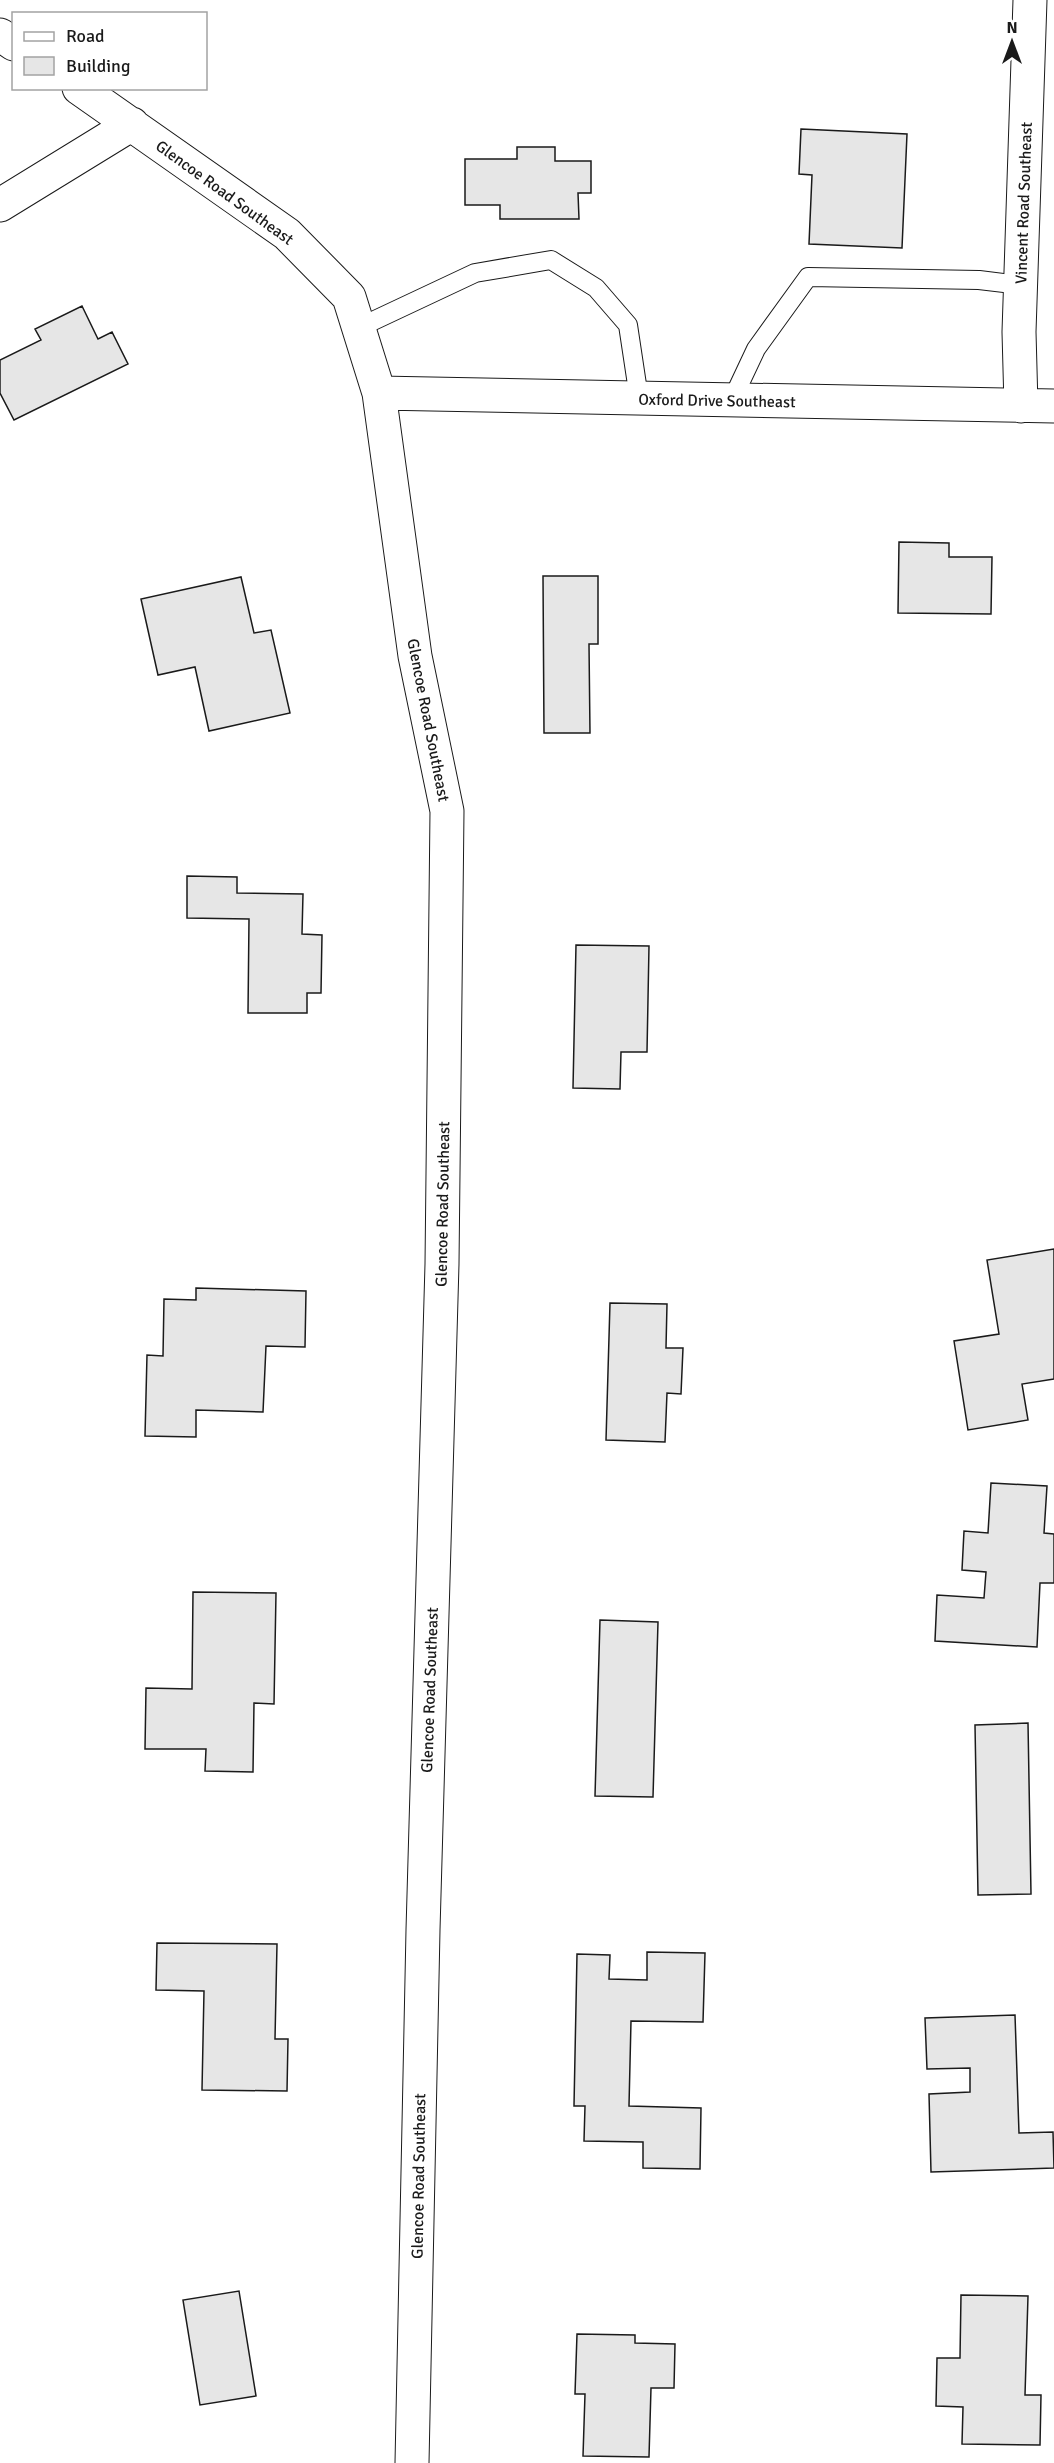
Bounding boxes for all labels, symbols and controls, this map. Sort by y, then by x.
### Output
legend [12,12,207,90]
north arrow [982,12,1042,72]
text: N [1006,18,1018,38]
text: Road [66,25,105,47]
text: Building [66,55,130,77]
street label: Vincent Road Southeast [1011,121,1037,284]
street label: Glencoe Road Southeast [152,136,298,250]
street label: Oxford Drive Southeast [638,390,796,412]
street label: Glencoe Road Southeast [402,637,454,804]
street label: Glencoe Road Southeast [432,1121,454,1287]
street label: Glencoe Road Southeast [417,1607,443,1773]
street label: Glencoe Road Southeast [408,2093,430,2259]

